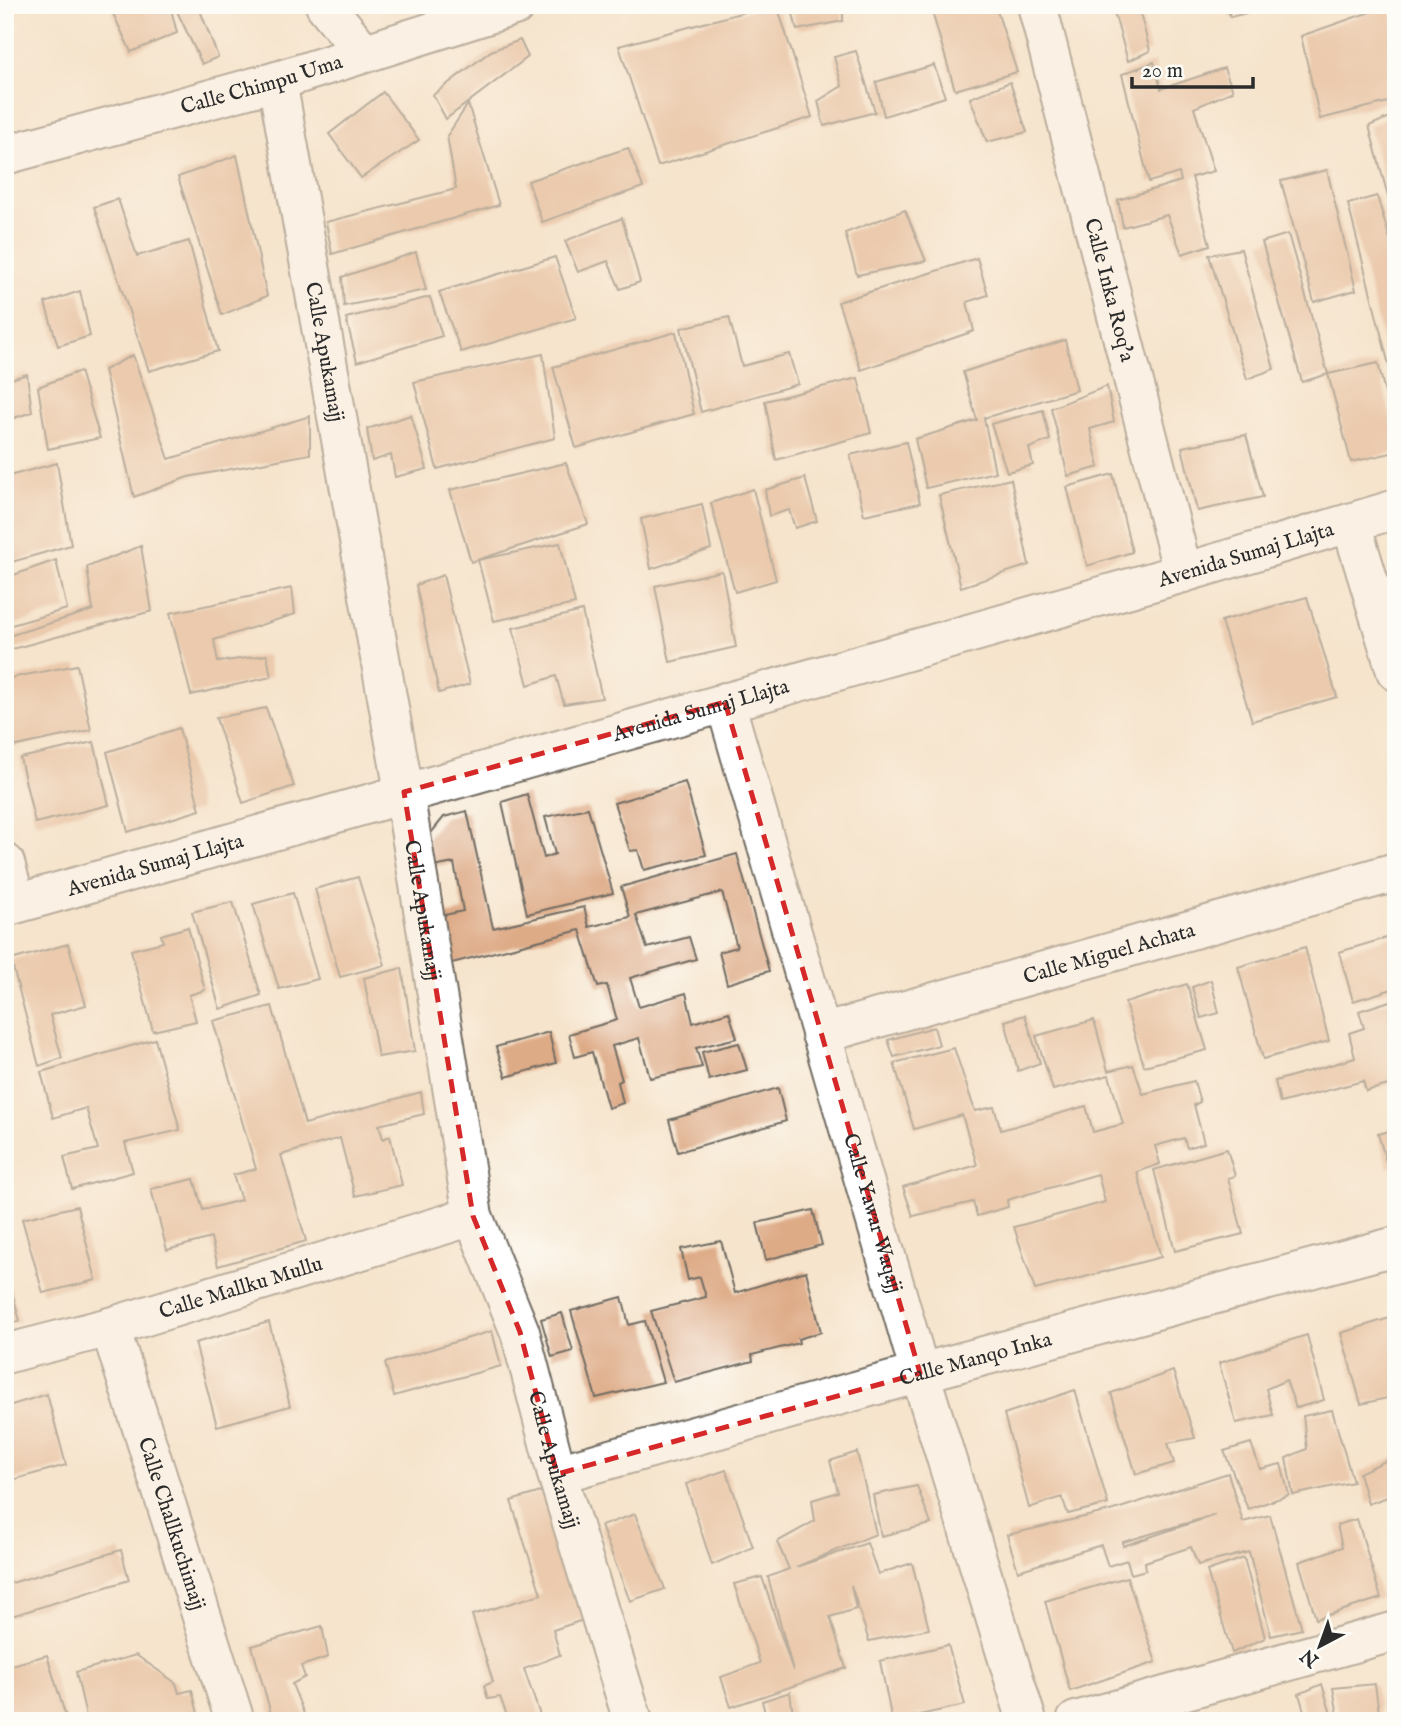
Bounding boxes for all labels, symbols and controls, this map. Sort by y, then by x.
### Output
scale bar [1132,46,1252,90]
street label: Calle Chimpu Uma [178,49,347,122]
text: 20 m [1142,58,1183,85]
street label: Calle Inka Roq'a [1077,215,1140,366]
street label: Calle Apukamajj [298,280,350,424]
street label: Avenida Sumaj Llajta [1154,516,1338,595]
street label: Avenida Sumaj Llajta [609,673,793,749]
street label: Avenida Sumaj Llajta [63,828,248,904]
street label: Calle Apukamajj [397,838,446,983]
street label: Calle Miguel Achata [1020,917,1199,991]
street label: Calle Yawar Waqajj [836,1130,908,1296]
street label: Calle Mallku Mullu [156,1251,326,1326]
street label: Calle Manqo Inka [896,1326,1056,1393]
street label: Calle Apukamajj [521,1388,585,1532]
street label: Calle Challkuchimajj [131,1434,211,1614]
north arrow [1286,1610,1356,1680]
text: N [1296,1643,1325,1672]

